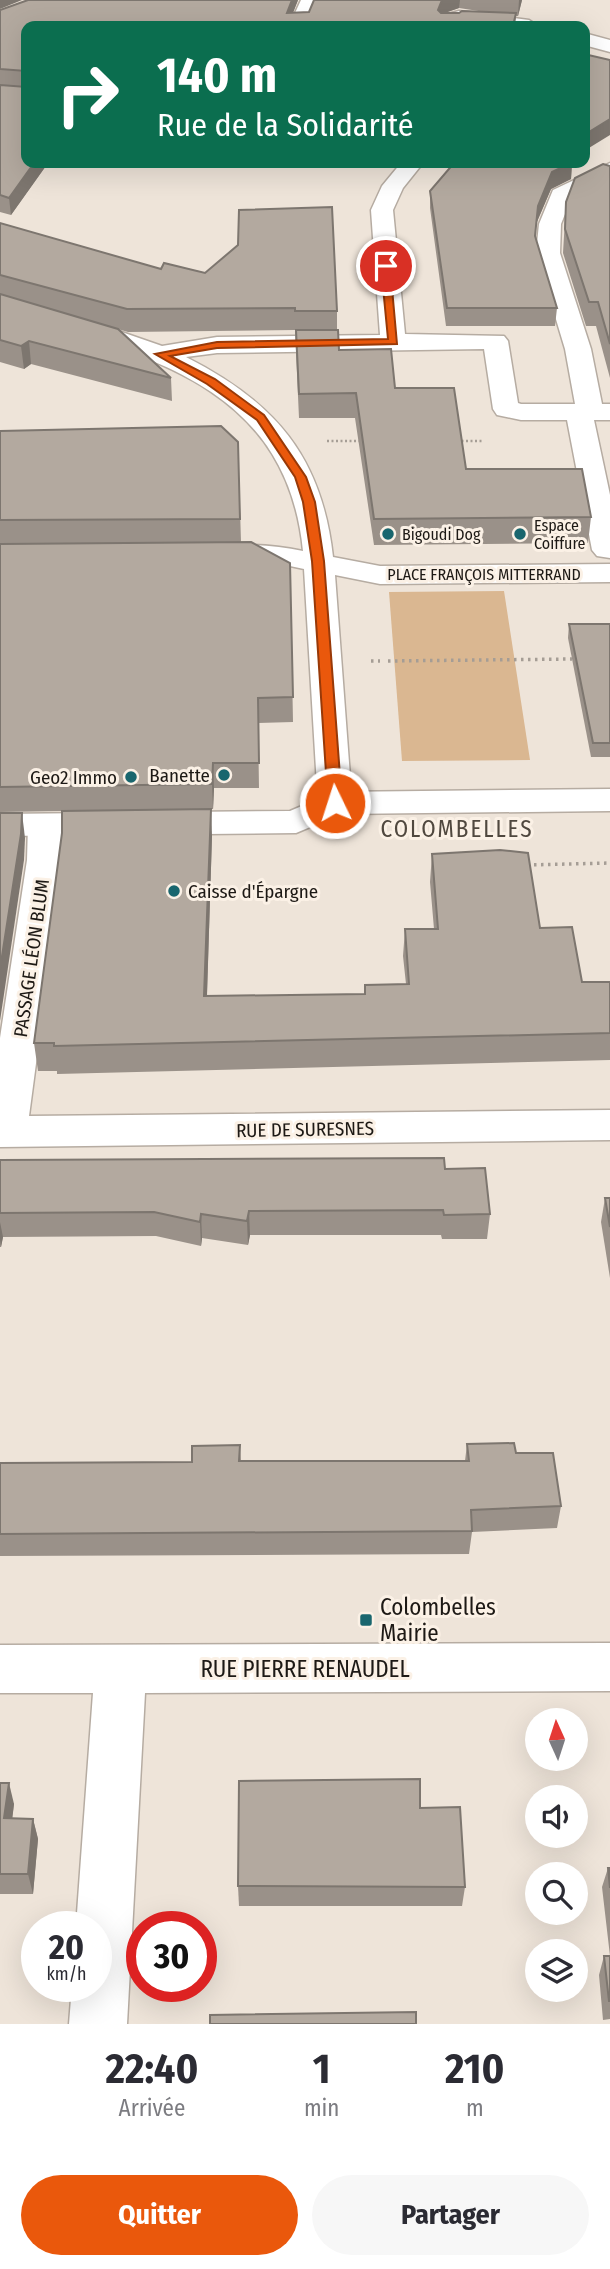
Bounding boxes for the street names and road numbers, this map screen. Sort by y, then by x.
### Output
street label: PLACE FRANÇOIS MITTERRAND [387,565,581,585]
street label: PASSAGE LÉON BLUM [9,877,54,1039]
street label: RUE DE SURESNES [236,1117,374,1142]
street label: RUE PIERRE RENAUDEL [200,1655,410,1683]

